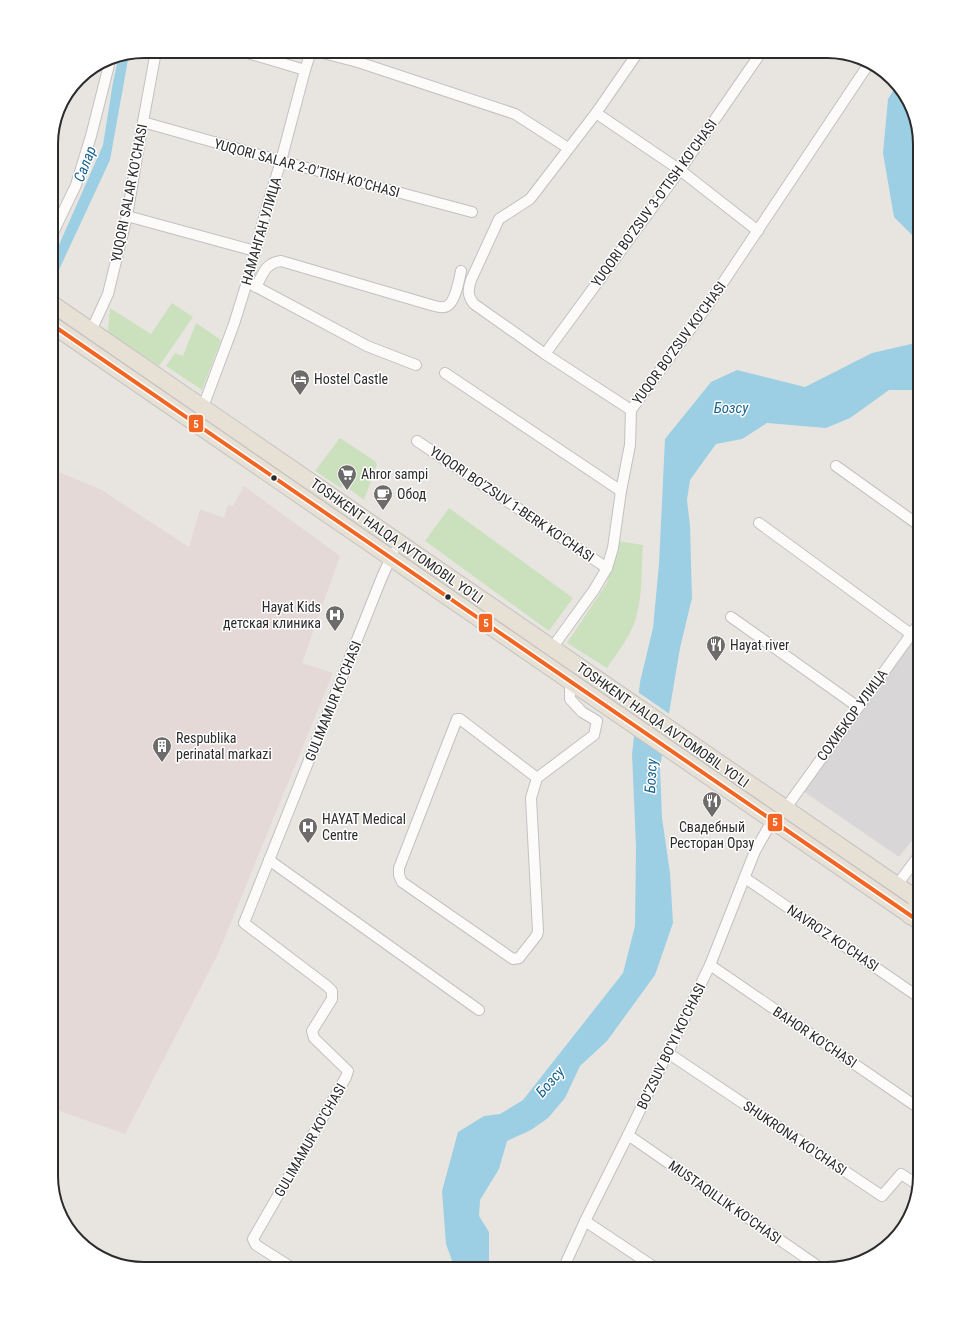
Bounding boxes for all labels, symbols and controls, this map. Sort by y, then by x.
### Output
street label: YUQORI BO'ZSUV 3-O'TISH KO'CHASI [588,116,720,290]
street label: YUQORI SALAR KO'CHASI [108,123,150,263]
street label: YUQORI SALAR 2-O'TISH KO'CHASI [212,136,402,200]
water label: Салар [70,144,100,184]
street label: НАМАНГАН УЛИЦА [238,175,284,287]
street label: YUQOR BO'ZSUV KO'CHASI [629,278,729,408]
hotel icon: Hostel Castle [289,368,311,396]
place label: Hostel Castle [314,371,389,387]
water label: Бозсу [714,399,749,417]
line badge: 5 [188,414,204,433]
text: 5 [193,418,199,431]
street label: YUQORI BO'ZSUV 1-BERK KO'CHASI [427,443,597,565]
supermarket icon: Ahror sampi [336,463,358,491]
place label: Ahror sampi [361,466,428,482]
unlabelled marker [269,473,279,483]
street label: TOSHKENT HALQA AVTOMOBIL YO'LI [308,475,486,607]
cafe icon: Обод [372,483,394,511]
place label: Обод [397,486,427,502]
unlabelled marker [443,592,453,602]
place label: Hayat Kids детская клиника [223,599,321,631]
hospital icon: Hayat Kids детская клиника [324,604,346,632]
line badge: 5 [478,613,493,633]
text: 5 [483,617,489,630]
restaurant icon: Hayat river [705,634,727,662]
place label: Hayat river [730,637,789,653]
street label: GULIMAMUR KO'CHASI [302,639,364,763]
street label: TOSHKENT HALQA AVTOMOBIL YO'LI [574,659,752,791]
street label: СОХИБКОР УЛИЦА [813,666,891,764]
place label: Respublika perinatal markazi [176,730,272,762]
building icon: Respublika perinatal markazi [151,735,173,763]
water label: Бозсу [641,757,661,794]
restaurant icon: Свадебный Ресторан Орзу [701,790,723,818]
place label: HAYAT Medical Centre [322,811,406,843]
line badge: 5 [767,813,783,832]
hospital icon: HAYAT Medical Centre [297,816,319,844]
text: 5 [772,816,778,829]
place label: Свадебный Ресторан Орзу [670,819,755,851]
street label: NAVRO'Z KO'CHASI [784,902,882,974]
street label: BO'ZSUV BO'YI KO'CHASI [633,980,709,1112]
street label: BAHOR KO'CHASI [770,1003,860,1071]
water label: Бозсу [532,1062,569,1101]
street label: GULIMAMUR KO'CHASI [271,1081,349,1199]
street label: SHUKRONA KO'CHASI [740,1097,850,1179]
street label: MUSTAQILLIK KO'CHASI [666,1157,784,1247]

